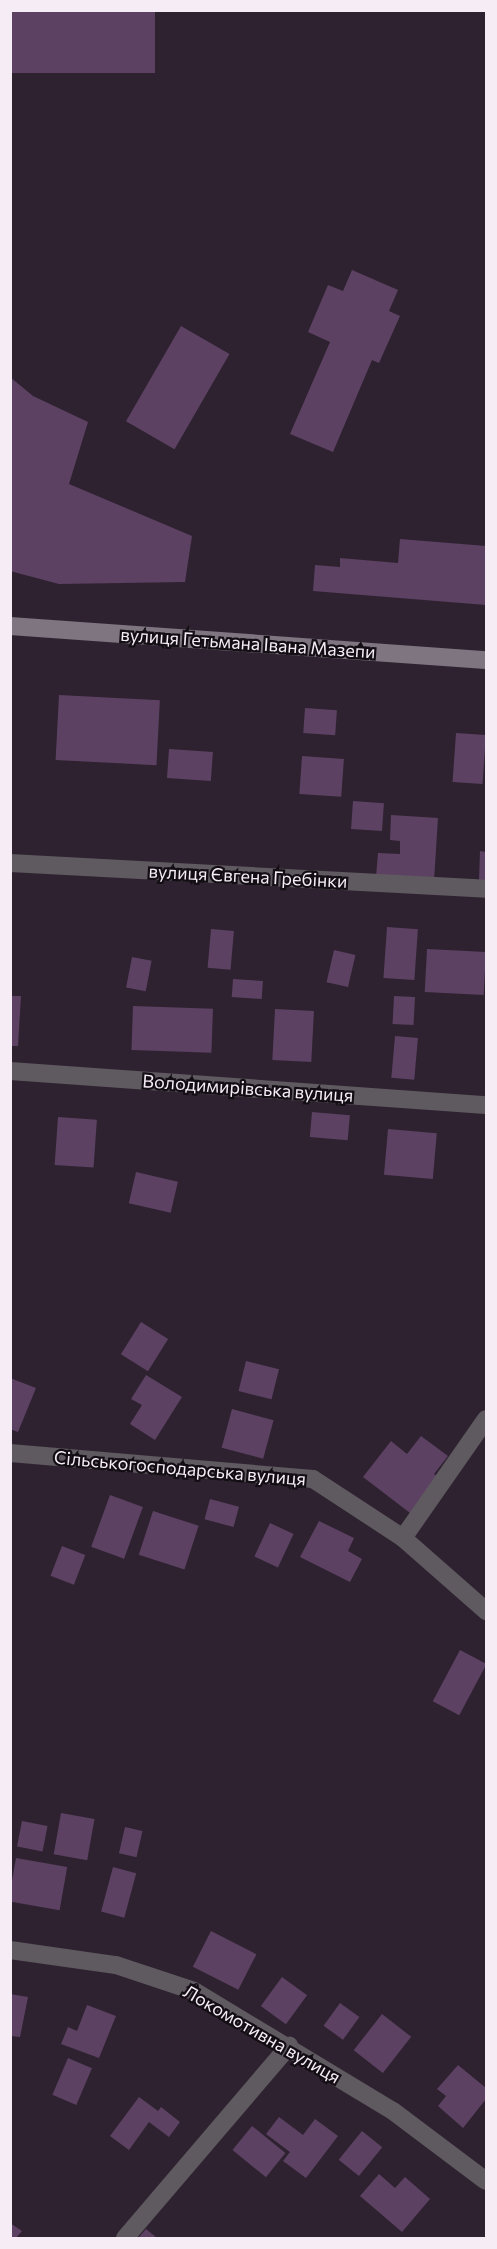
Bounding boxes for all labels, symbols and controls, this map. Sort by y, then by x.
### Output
street label: вулиця Гетьмана Івана Мазепи [120,623,376,663]
street label: вулиця Євгена Гребінки [148,860,348,892]
street label: Володимирівська вулиця [142,1070,354,1106]
street label: Сільськогосподарська вулиця [53,1446,307,1490]
street label: Локомотивна вулиця [180,1980,344,2088]

